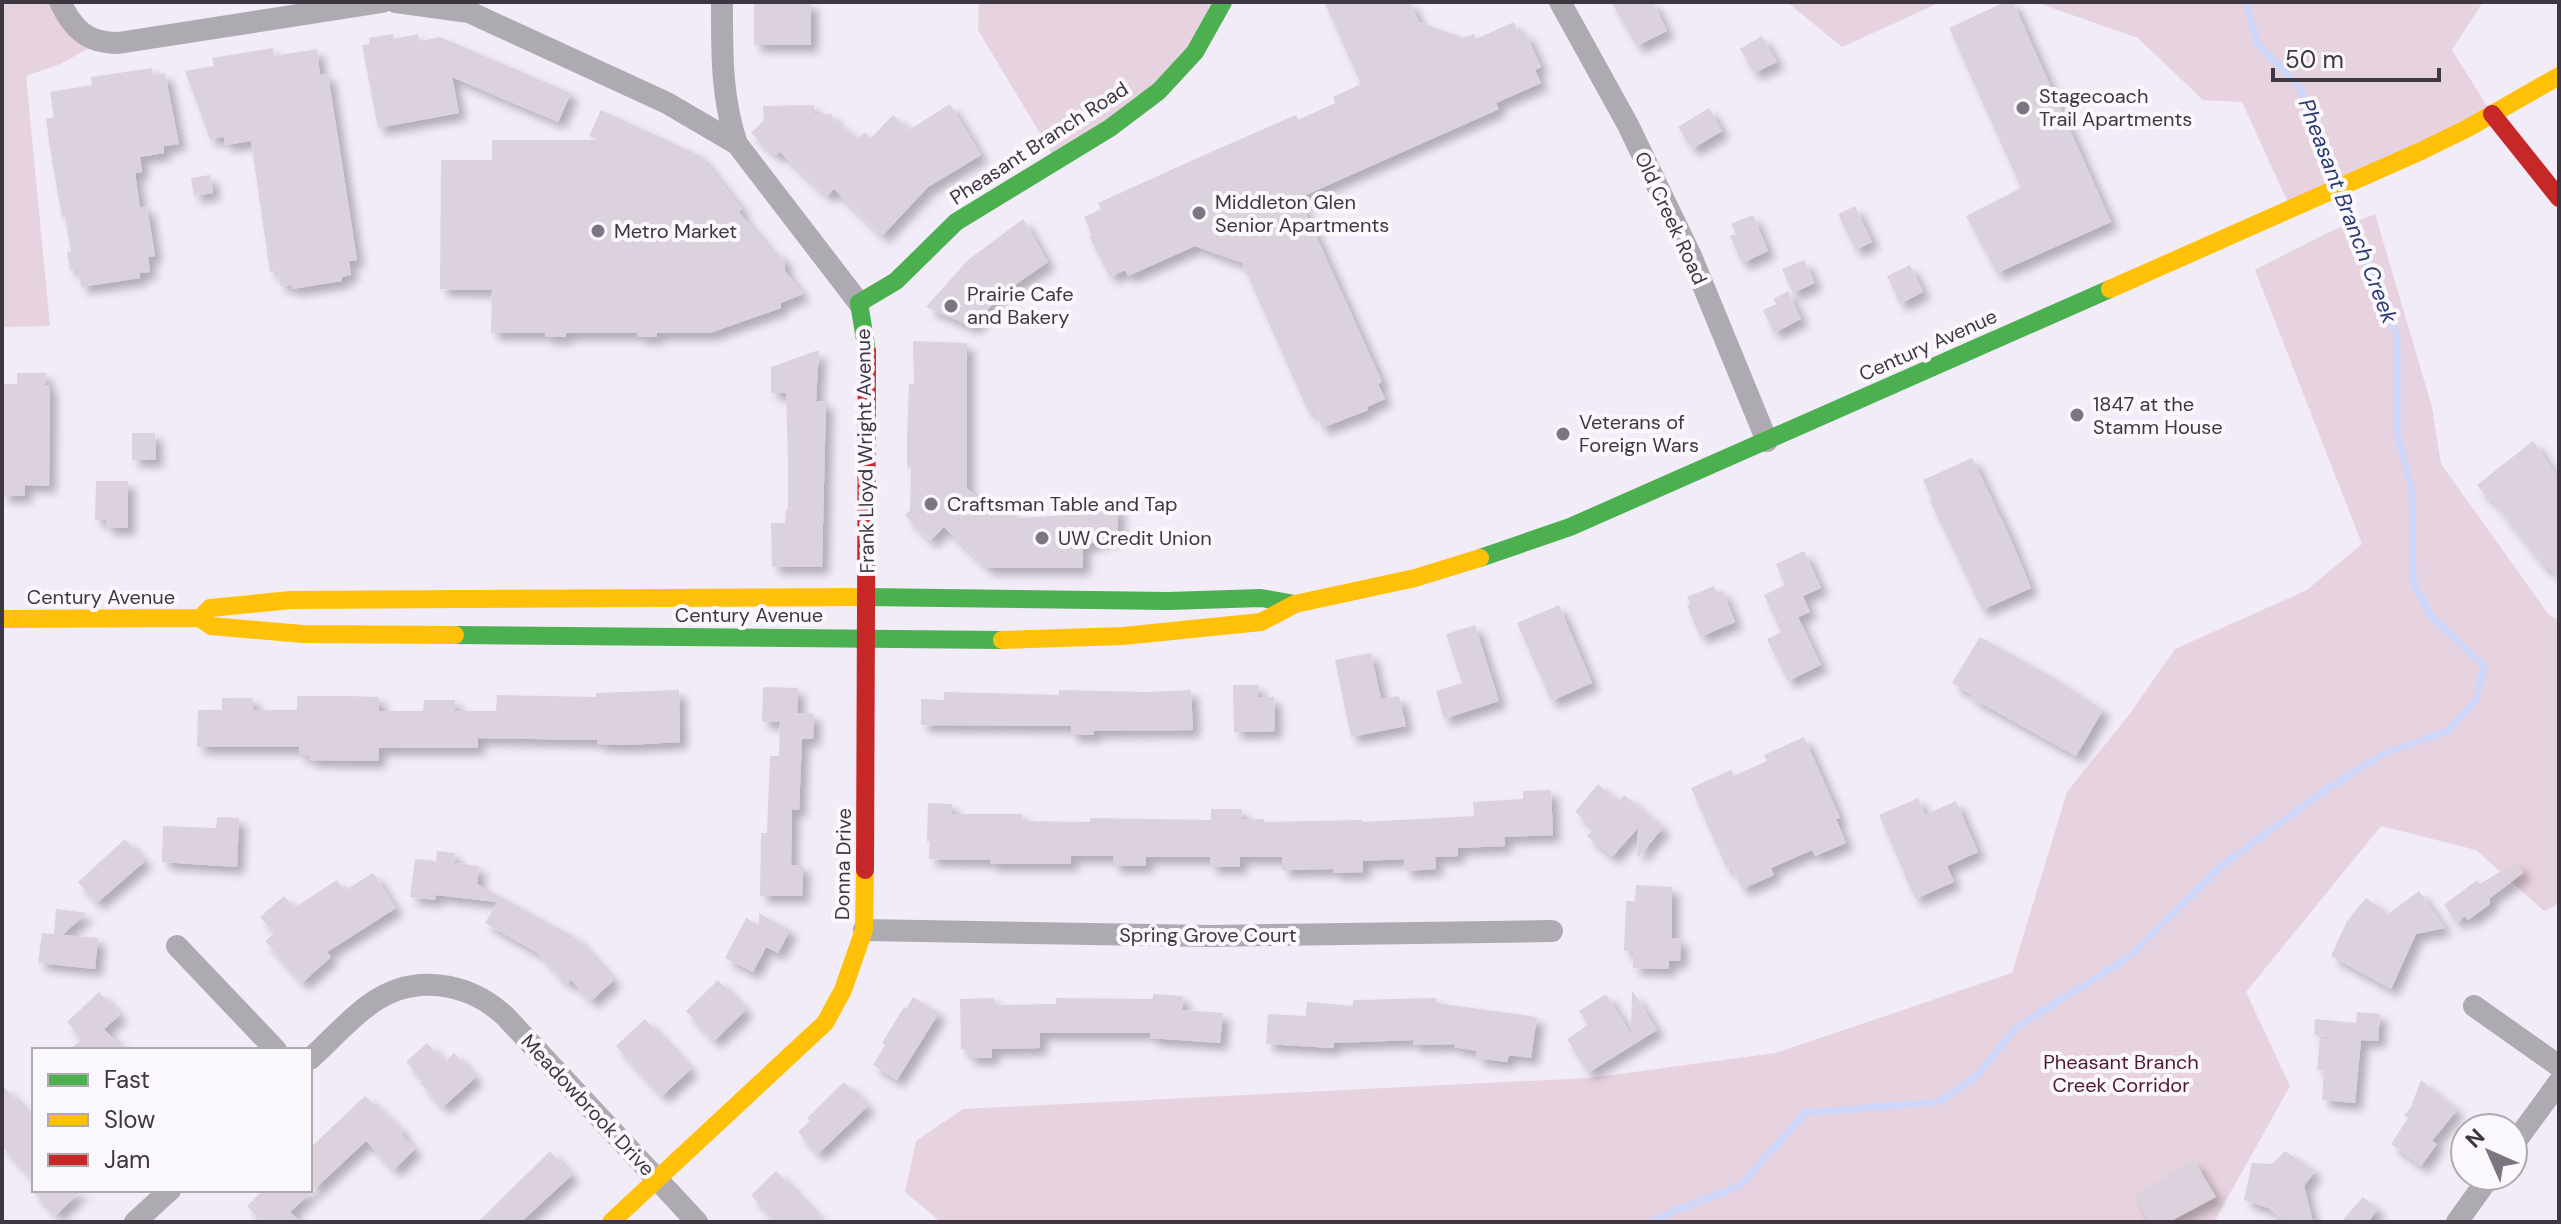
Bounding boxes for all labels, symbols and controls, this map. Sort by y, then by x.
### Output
scale bar [2273,32,2439,82]
text: 50 m [2285,44,2344,75]
street label: Pheasant Branch Road [945,76,1133,210]
place label: Stagecoach Trail Apartments [2039,83,2192,132]
water label: Pheasant Branch Creek [2292,94,2405,328]
marker: Stagecoach Trail Apartments [2014,99,2032,117]
street label: Old Creek Road [1629,147,1713,289]
place label: Middleton Glen Senior Apartments [1215,189,1389,238]
marker: Middleton Glen Senior Apartments [1190,204,1208,222]
place label: Metro Market [614,218,737,244]
marker: Metro Market [589,222,607,240]
place label: Prairie Cafe and Bakery [967,281,1074,330]
marker: Prairie Cafe and Bakery [942,297,960,315]
street label: Century Avenue [1855,303,2001,387]
street label: Frank Lloyd Wright Avenue [850,328,880,574]
place label: 1847 at the Stamm House [2093,391,2223,440]
marker: 1847 at the Stamm House [2068,406,2086,424]
place label: Veterans of Foreign Wars [1579,409,1699,458]
marker: Veterans of Foreign Wars [1554,425,1572,443]
place label: Craftsman Table and Tap [947,491,1177,517]
marker: Craftsman Table and Tap [922,495,940,513]
place label: UW Credit Union [1058,525,1212,551]
marker: UW Credit Union [1033,529,1051,547]
street label: Century Avenue [27,584,175,610]
street label: Century Avenue [675,602,823,628]
street label: Donna Drive [829,808,857,920]
street label: Spring Grove Court [1119,922,1297,948]
street label: Meadowbrook Drive [516,1029,660,1181]
legend [32,1048,312,1192]
park label: Pheasant Branch Creek Corridor [2043,1049,2199,1098]
text: Fast [104,1064,150,1095]
text: Slow [104,1104,155,1135]
north arrow [2449,1112,2529,1192]
text: N [2459,1122,2491,1154]
text: Jam [104,1144,150,1175]

